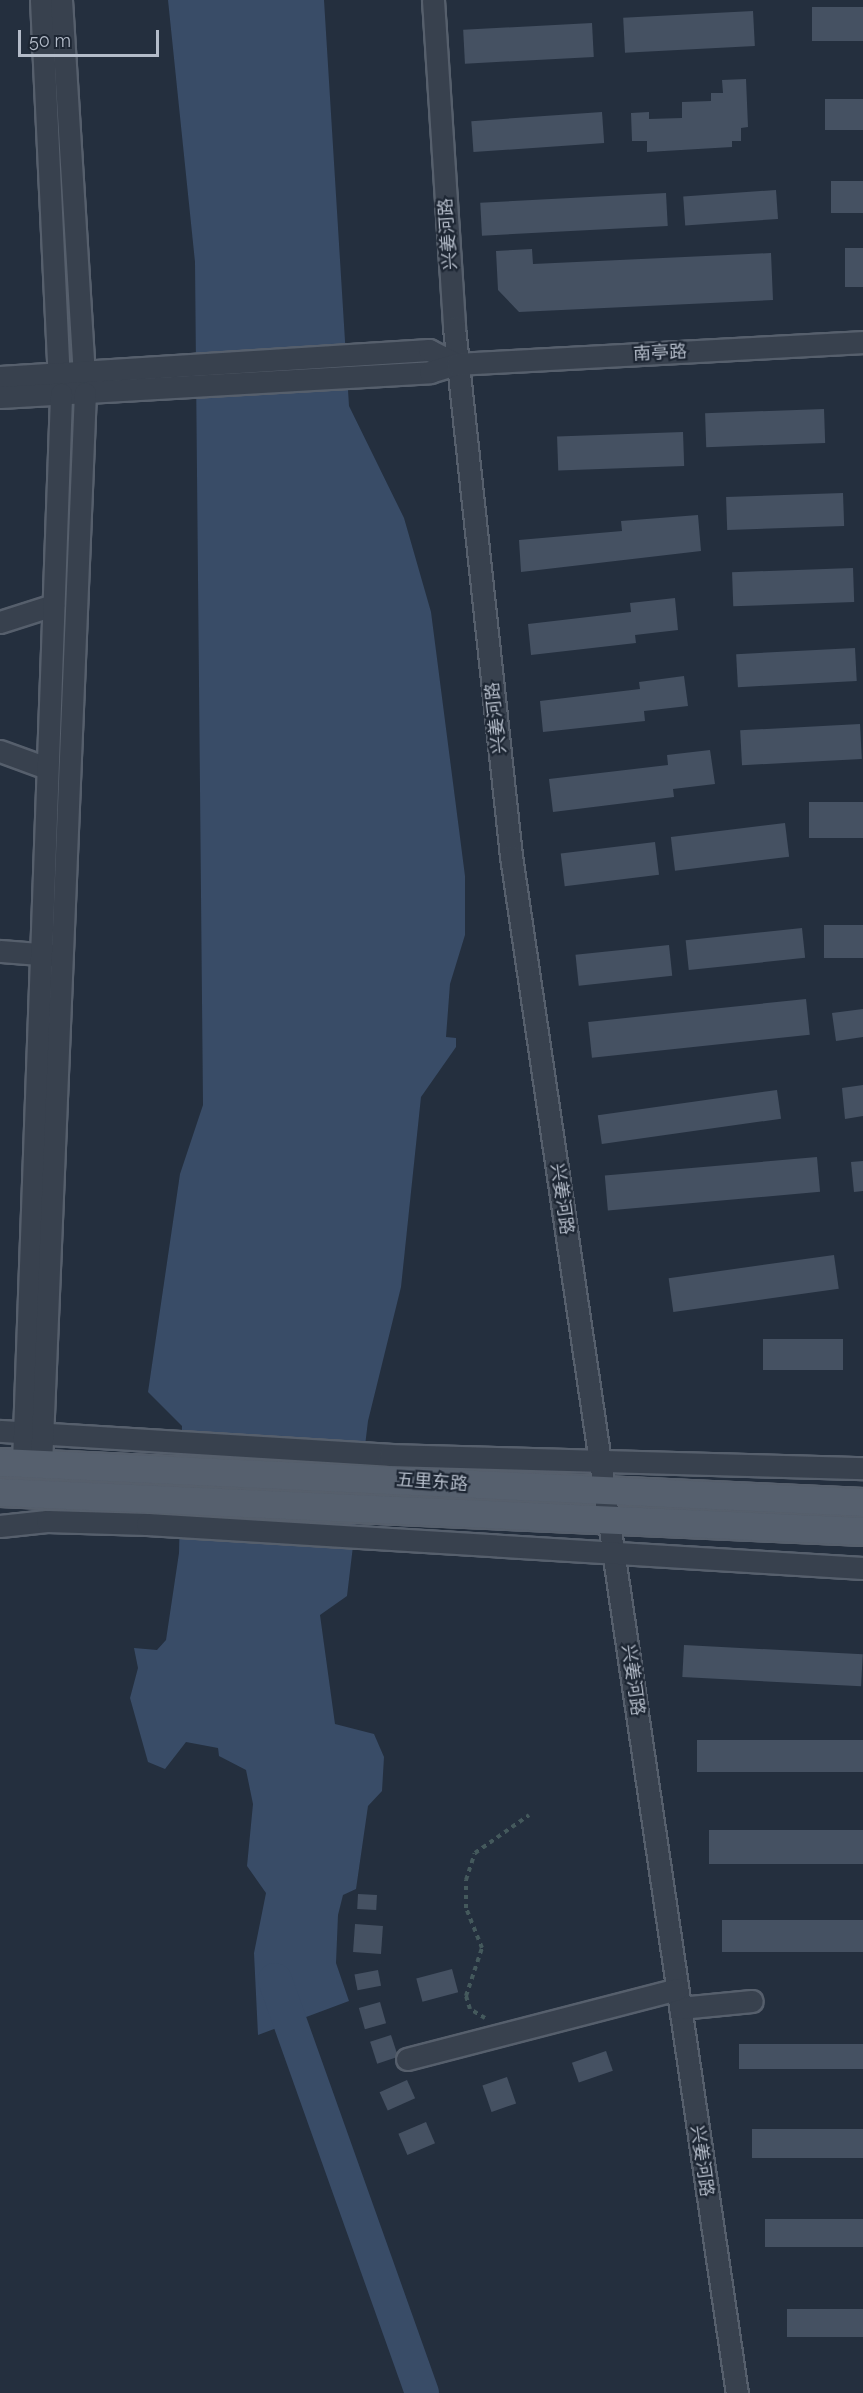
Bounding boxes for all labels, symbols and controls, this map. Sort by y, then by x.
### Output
scale bar [21,18,162,56]
text: 50 m [29,30,71,51]
street label: 兴姜河路 [435,197,461,271]
street label: 南亭路 [632,341,688,365]
street label: 兴姜河路 [481,681,511,755]
street label: 兴姜河路 [546,1162,578,1236]
street label: 五里东路 [395,1469,469,1495]
street label: 兴姜河路 [617,1643,649,1717]
street label: 兴姜河路 [686,2124,718,2198]

